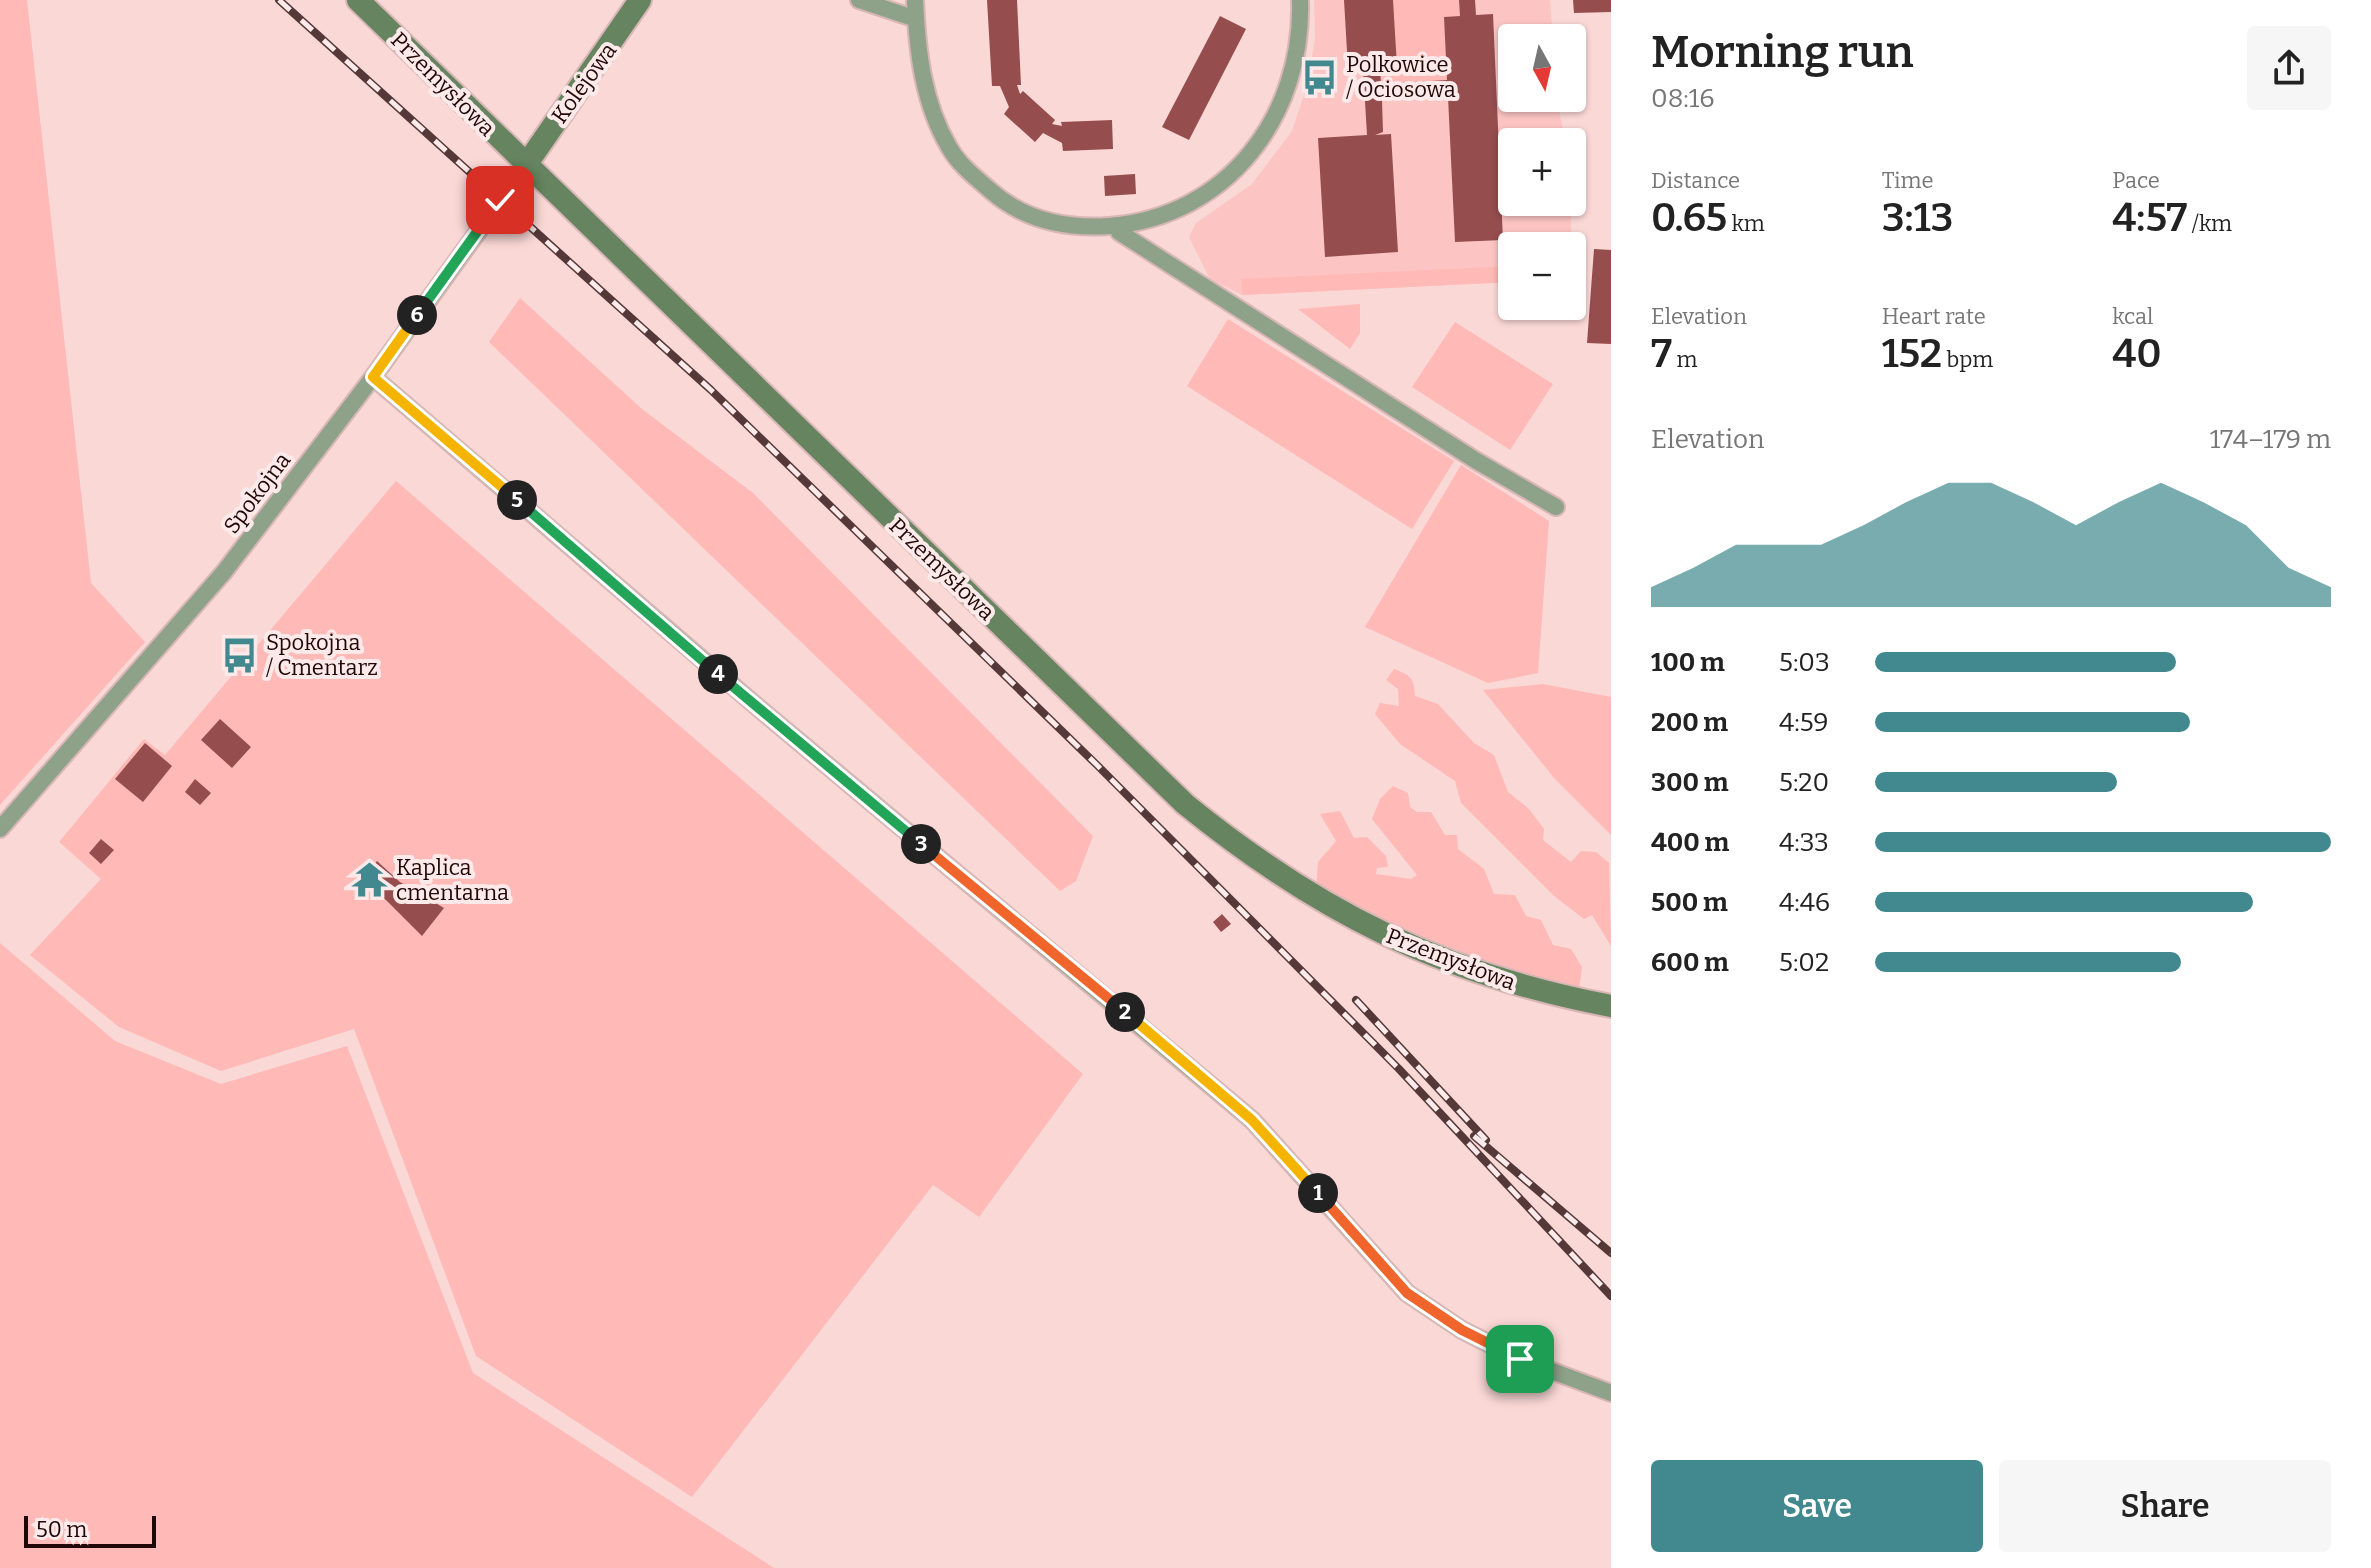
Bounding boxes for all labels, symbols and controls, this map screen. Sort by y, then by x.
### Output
north arrow [1498,24,1586,112]
map controls [1498,24,1586,320]
street label: Przemysłowa [385,26,501,142]
text: Morning run [1651,26,1914,79]
button: share [2247,26,2331,110]
street label: Kolejowa [546,38,622,128]
place label: Polkowice / Ociosowa [1346,51,1456,103]
bus stop icon: Polkowice / Ociosowa [1301,58,1339,96]
text: 08:16 [1651,83,1715,114]
button: + [1498,128,1586,216]
pin [466,166,534,234]
text: Distance [1651,167,1740,194]
text: Time [1882,167,1934,194]
text: Pace [2112,167,2160,194]
icon: check [478,178,522,222]
text: 0.65 [1651,194,1727,242]
text: 3:13 [1882,194,1954,242]
text: 4:57 [2112,194,2187,242]
text: km [1727,210,1765,237]
text: /km [2187,210,2232,237]
button: − [1498,232,1586,320]
pin: 6 [397,295,437,335]
text: 6 [410,301,424,328]
text: Elevation [1651,303,1747,330]
text: Heart rate [1882,303,1986,330]
text: kcal [2112,303,2153,330]
text: 7 [1651,330,1672,378]
text: 152 [1882,330,1942,378]
text: 40 [2112,330,2162,378]
text: m [1672,346,1697,373]
text: bpm [1942,346,1993,373]
text: Elevation [1651,424,1764,455]
text: 174–179 m [2210,424,2331,455]
street label: Spokojna [218,447,296,539]
pin: 5 [497,480,537,520]
text: 5 [511,486,523,513]
street label: Przemysłowa [884,512,1000,626]
place label: Spokojna / Cmentarz [266,629,378,681]
bus stop icon: Spokojna / Cmentarz [221,636,259,674]
text: 100 m [1651,647,1725,678]
text: 5:03 [1779,647,1830,678]
pin: 4 [698,654,738,694]
text: 4 [711,660,725,687]
text: 200 m [1651,707,1728,738]
text: 4:59 [1779,707,1829,738]
text: 300 m [1651,767,1728,798]
text: 5:20 [1779,767,1829,798]
pin: 3 [901,824,941,864]
text: 400 m [1651,827,1729,858]
text: 4:33 [1779,827,1829,858]
text: 3 [915,830,927,857]
place label: Kaplica cmentarna [396,854,509,906]
temple icon: Kaplica cmentarna [351,861,389,899]
text: 500 m [1651,887,1728,918]
text: 4:46 [1779,887,1830,918]
street label: Przemysłowa [1383,922,1519,996]
text: 600 m [1651,947,1729,978]
text: 5:02 [1779,947,1829,978]
pin: 2 [1105,992,1145,1032]
text: 2 [1119,998,1131,1025]
pin: 1 [1298,1173,1338,1213]
text: 1 [1313,1179,1323,1206]
pin [1486,1325,1554,1393]
icon: arrive [1498,1337,1542,1381]
button: Save [1651,1460,1983,1552]
button: Share [1999,1460,2331,1552]
scale bar [24,1512,156,1548]
text: 50 m [36,1516,87,1543]

